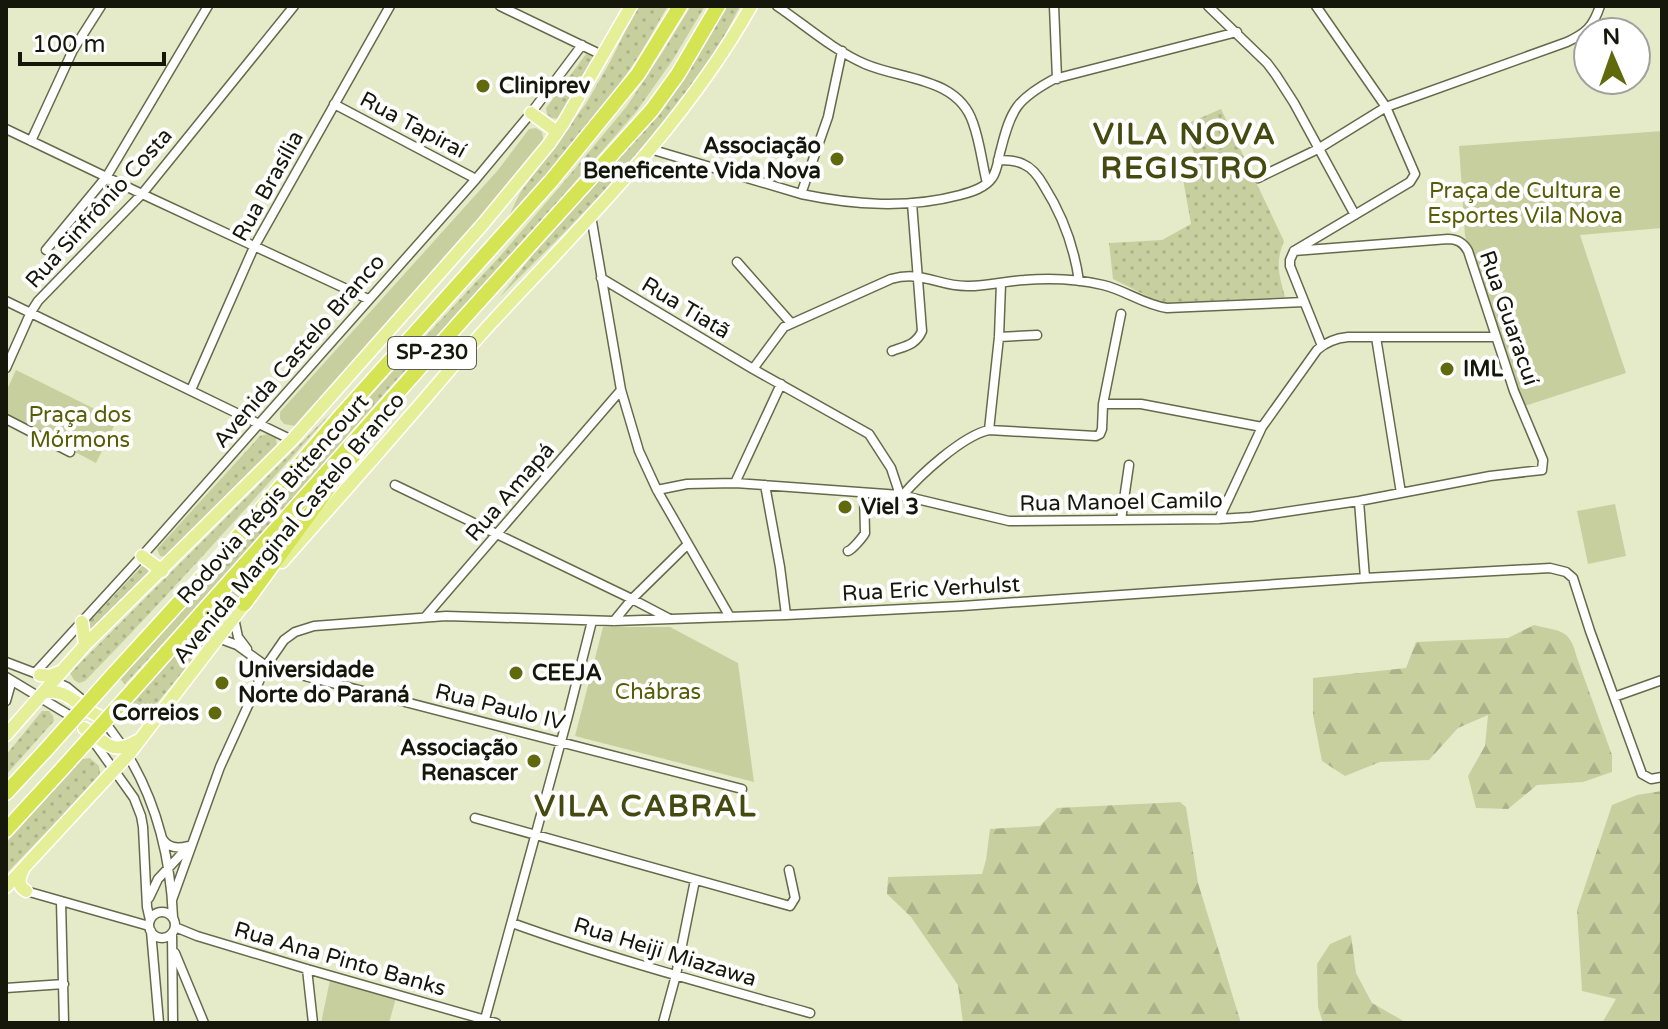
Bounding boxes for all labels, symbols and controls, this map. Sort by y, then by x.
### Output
scale bar [20,16,164,66]
north arrow [1572,16,1652,96]
text: N [1602,24,1621,50]
text: 100 m [32,30,106,59]
place label: Cliniprev [499,73,590,99]
marker: Cliniprev [474,77,492,95]
street label: Rua Tapiraí [355,86,471,164]
district label: VILA NOVA REGISTRO [1093,116,1277,187]
street label: Rua Sinfrônio Costa [20,123,178,293]
street label: Rua Brasília [227,126,309,246]
place label: Associação Beneficente Vida Nova [583,133,821,184]
marker: Associação Beneficente Vida Nova [828,150,846,168]
park label: Praça de Cultura e Esportes Vila Nova [1427,178,1623,229]
street label: Rua Guaracuí [1474,247,1544,389]
street label: Avenida Castelo Branco [208,249,390,453]
street label: Rua Tiatã [637,271,735,345]
road number: SP-230 [388,337,476,369]
place label: IML [1463,356,1504,382]
marker: IML [1438,360,1456,378]
street label: Avenida Marginal Castelo Branco [168,387,410,669]
street label: Rodovia Régis Bittencourt [172,389,374,609]
park label: Praça dos Mórmons [28,402,132,453]
street label: Rua Amapá [460,437,560,547]
street label: Rua Manoel Camilo [1019,487,1223,517]
place label: Viel 3 [861,494,919,520]
marker: Viel 3 [836,498,854,516]
street label: Rua Eric Verhulst [841,571,1021,607]
place label: Universidade Norte do Paraná [238,657,410,708]
place label: CEEJA [532,660,602,686]
marker: CEEJA [507,664,525,682]
marker: Universidade Norte do Paraná [213,674,231,692]
street label: Rua Paulo IV [432,678,568,736]
park label: Chábras [615,679,701,705]
place label: Correios [112,700,199,726]
marker: Correios [206,704,224,722]
place label: Associação Renascer [400,735,519,786]
marker: Associação Renascer [525,752,543,770]
district label: VILA CABRAL [534,788,758,825]
street label: Rua Heiji Miazawa [570,912,760,992]
street label: Rua Ana Pinto Banks [231,916,449,1002]

